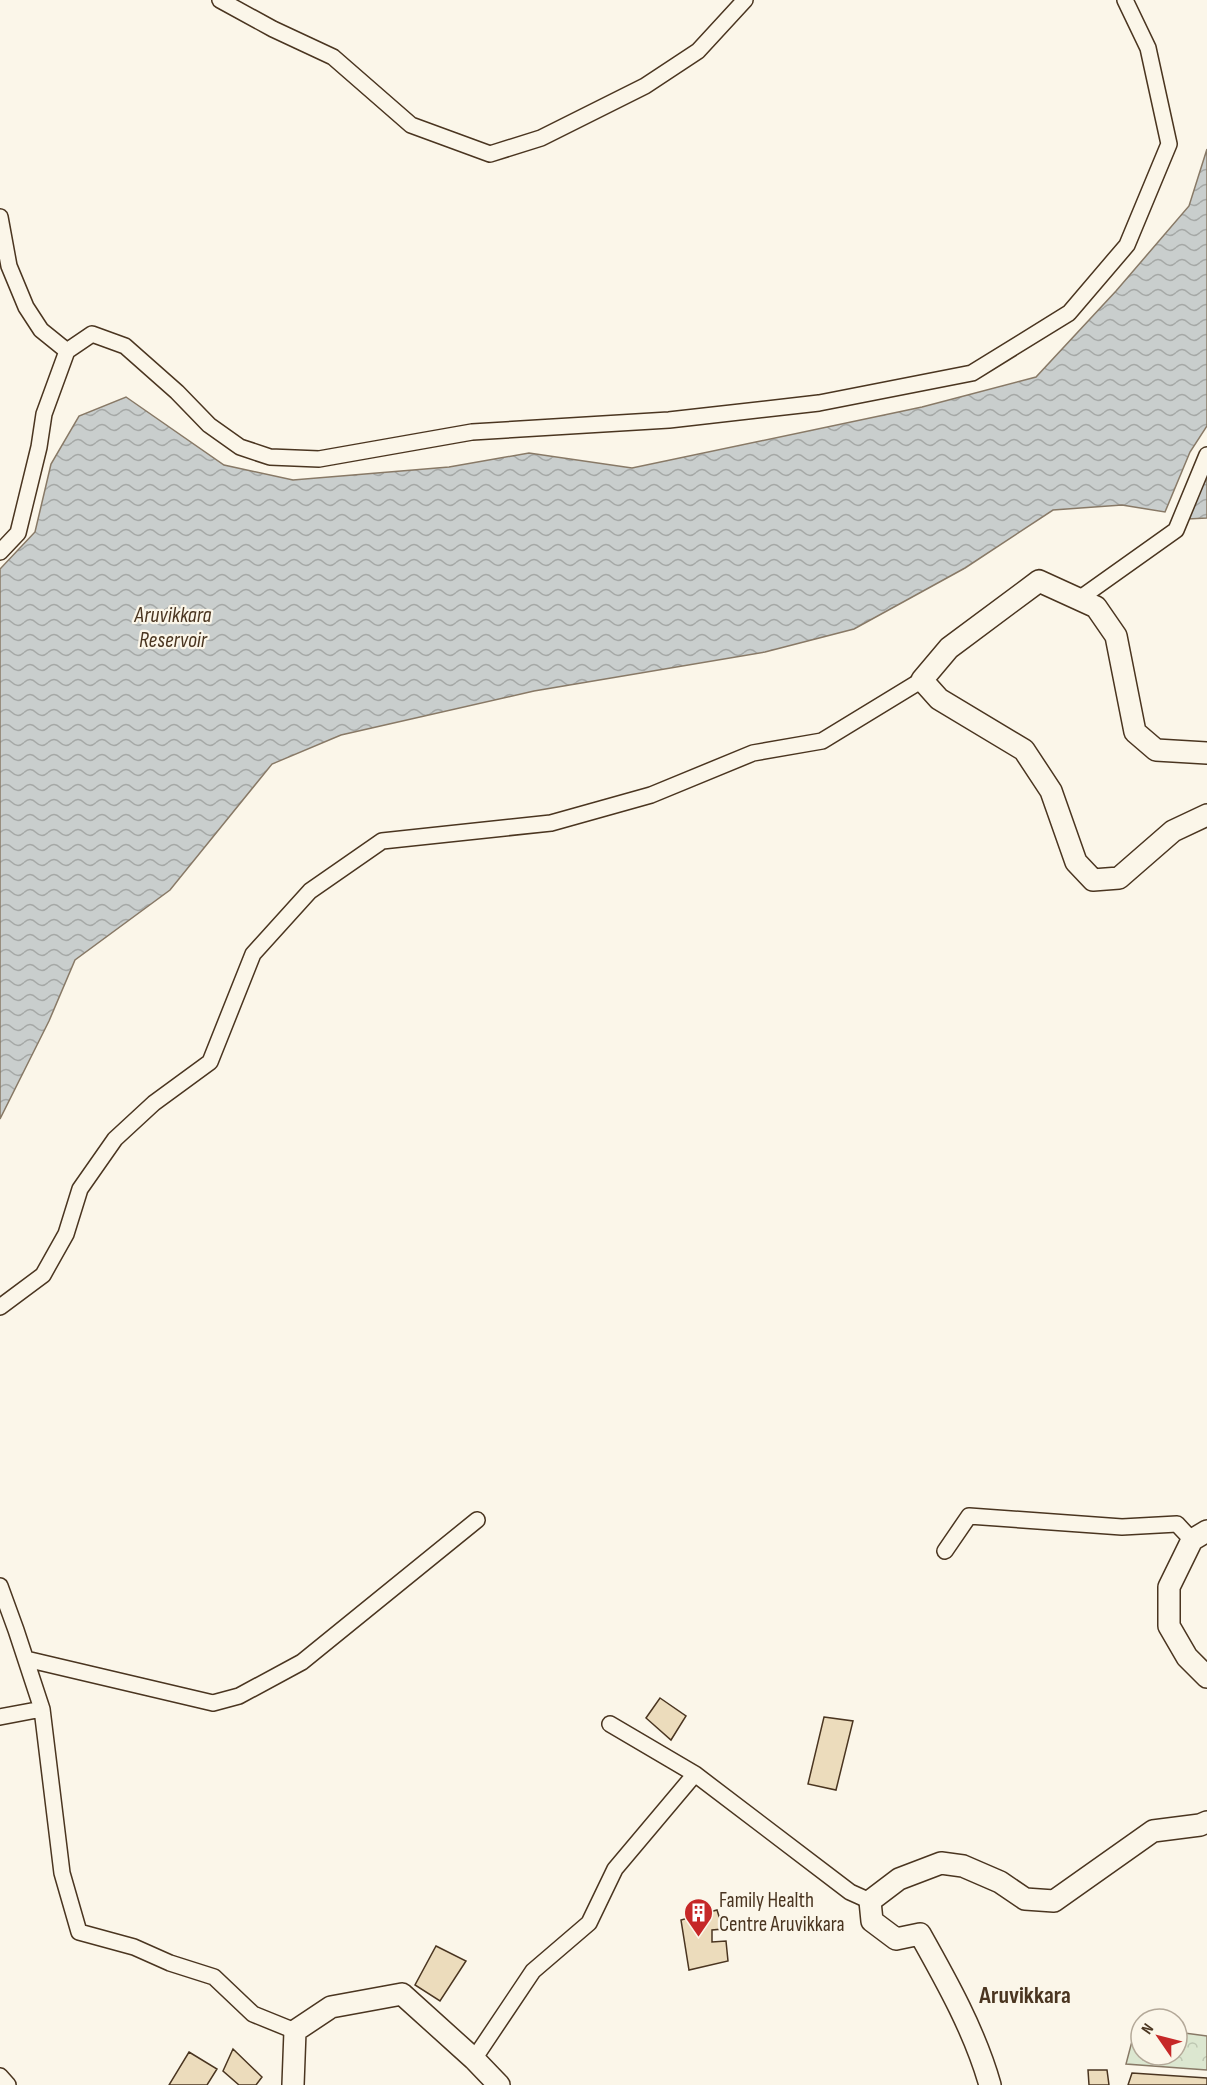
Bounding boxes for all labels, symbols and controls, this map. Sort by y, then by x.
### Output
water label: Aruvikkara Reservoir [134,602,212,654]
place label: Family Health Centre Aruvikkara [719,1888,845,1937]
building icon: Family Health Centre Aruvikkara [682,1896,714,1938]
district label: Aruvikkara [978,1981,1071,2010]
north arrow [1129,2007,1189,2067]
text: N [1138,2020,1158,2038]

